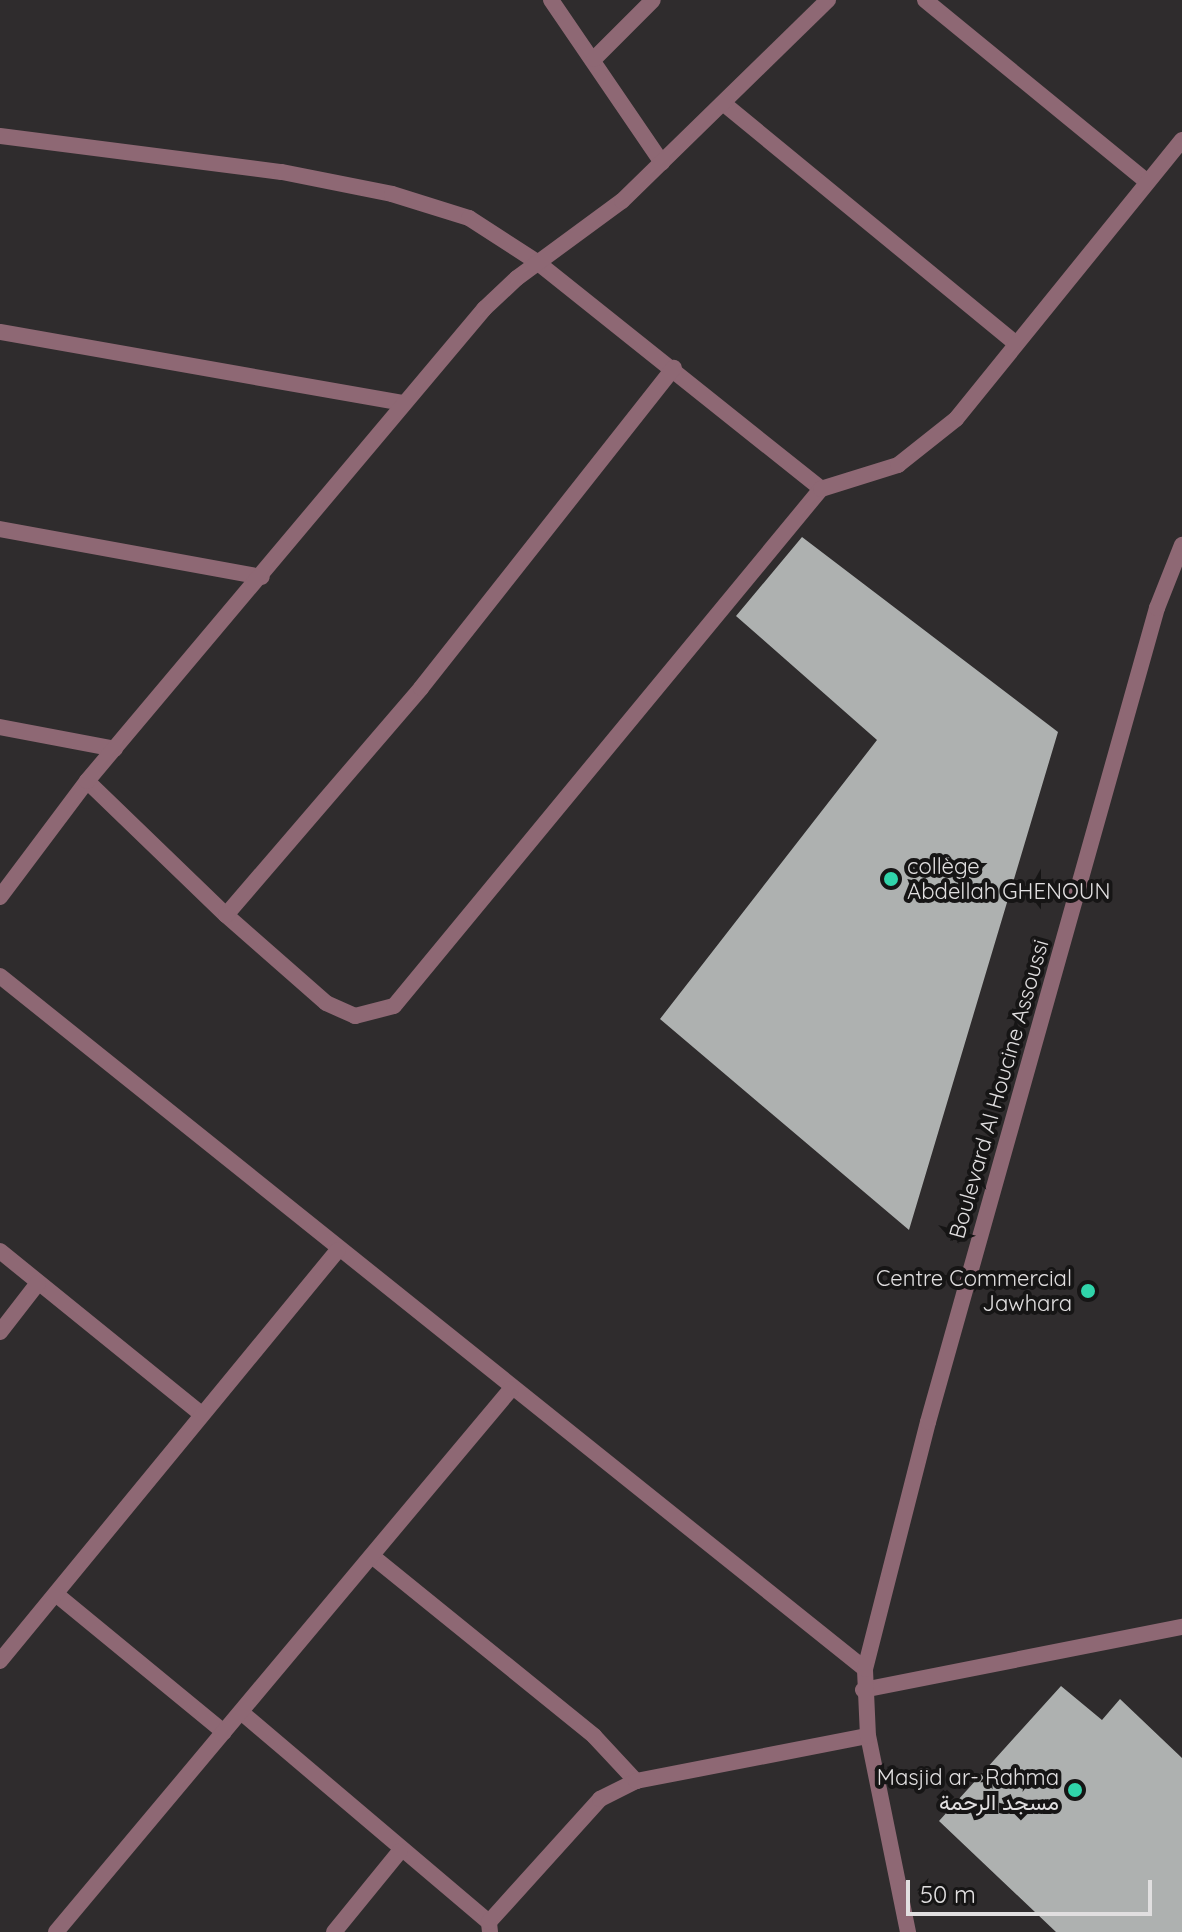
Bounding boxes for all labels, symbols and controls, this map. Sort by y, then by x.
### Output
place label: collège Abdellah GHENOUN [907,853,1110,904]
marker: collège Abdellah GHENOUN [882,870,900,888]
street label: Boulevard Al Houcine Assoussi [944,936,1054,1242]
place label: Centre Commercial Jawhara [876,1265,1072,1316]
marker: Centre Commercial Jawhara [1079,1282,1097,1300]
place label: Masjid ar- Rahma مسجد الرحمة [877,1764,1059,1816]
marker: Masjid ar- Rahma مسجد الرحمة [1066,1781,1084,1799]
scale bar [910,1864,1156,1914]
text: 50 m [920,1879,976,1909]

